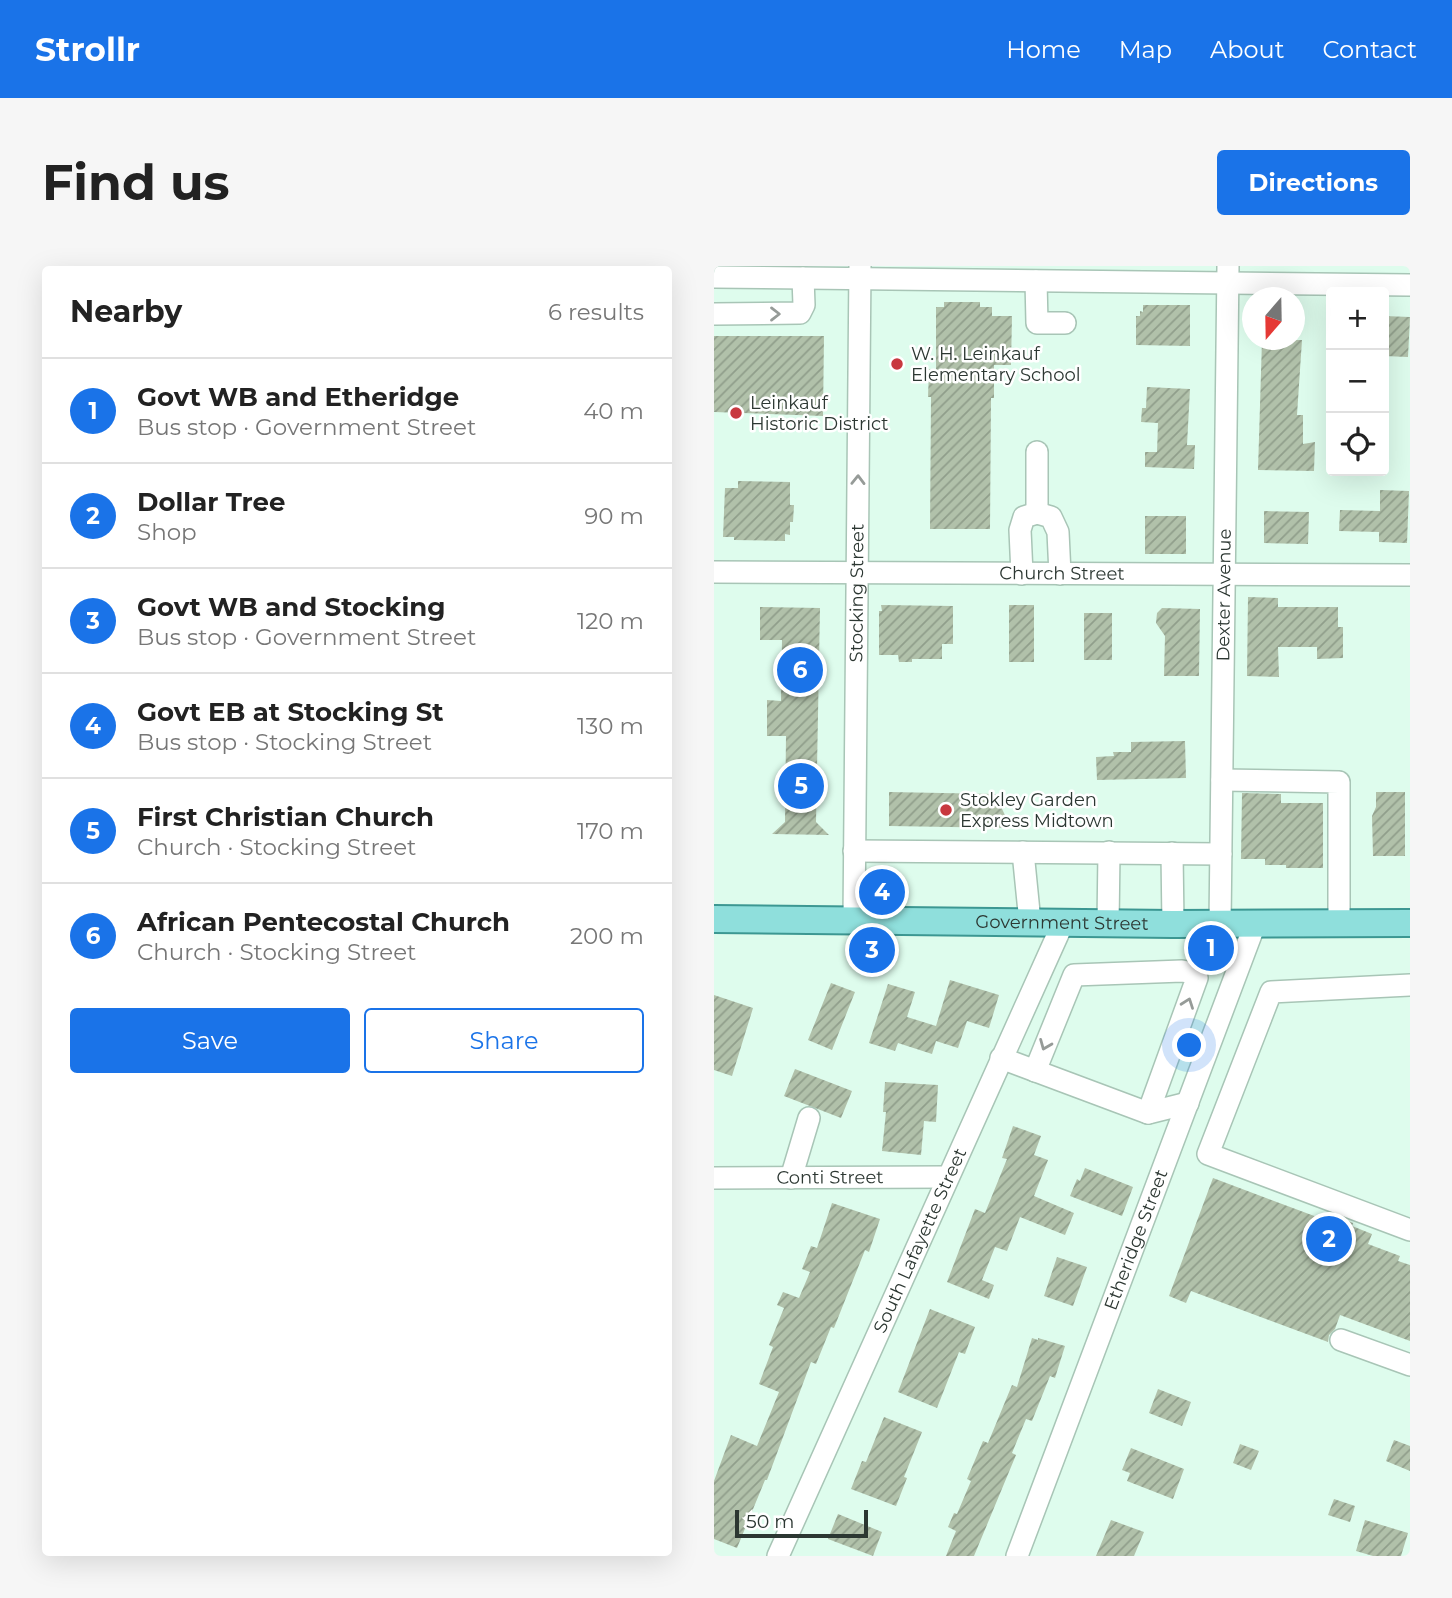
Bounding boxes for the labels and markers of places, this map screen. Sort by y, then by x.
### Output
place label: W. H. Leinkauf Elementary School [911,343,1081,386]
marker: W. H. Leinkauf Elementary School [889,356,905,372]
place label: Leinkauf Historic District [750,392,889,435]
marker: Leinkauf Historic District [728,405,744,421]
pin: 6 [777,644,823,696]
pin: 5 [778,760,824,812]
place label: Stokley Garden Express Midtown [960,789,1114,832]
marker: Stokley Garden Express Midtown [938,802,954,818]
pin: 4 [859,866,905,918]
pin: 1 [1188,922,1234,974]
pin: 3 [849,924,895,976]
pin: 2 [1306,1213,1352,1265]

